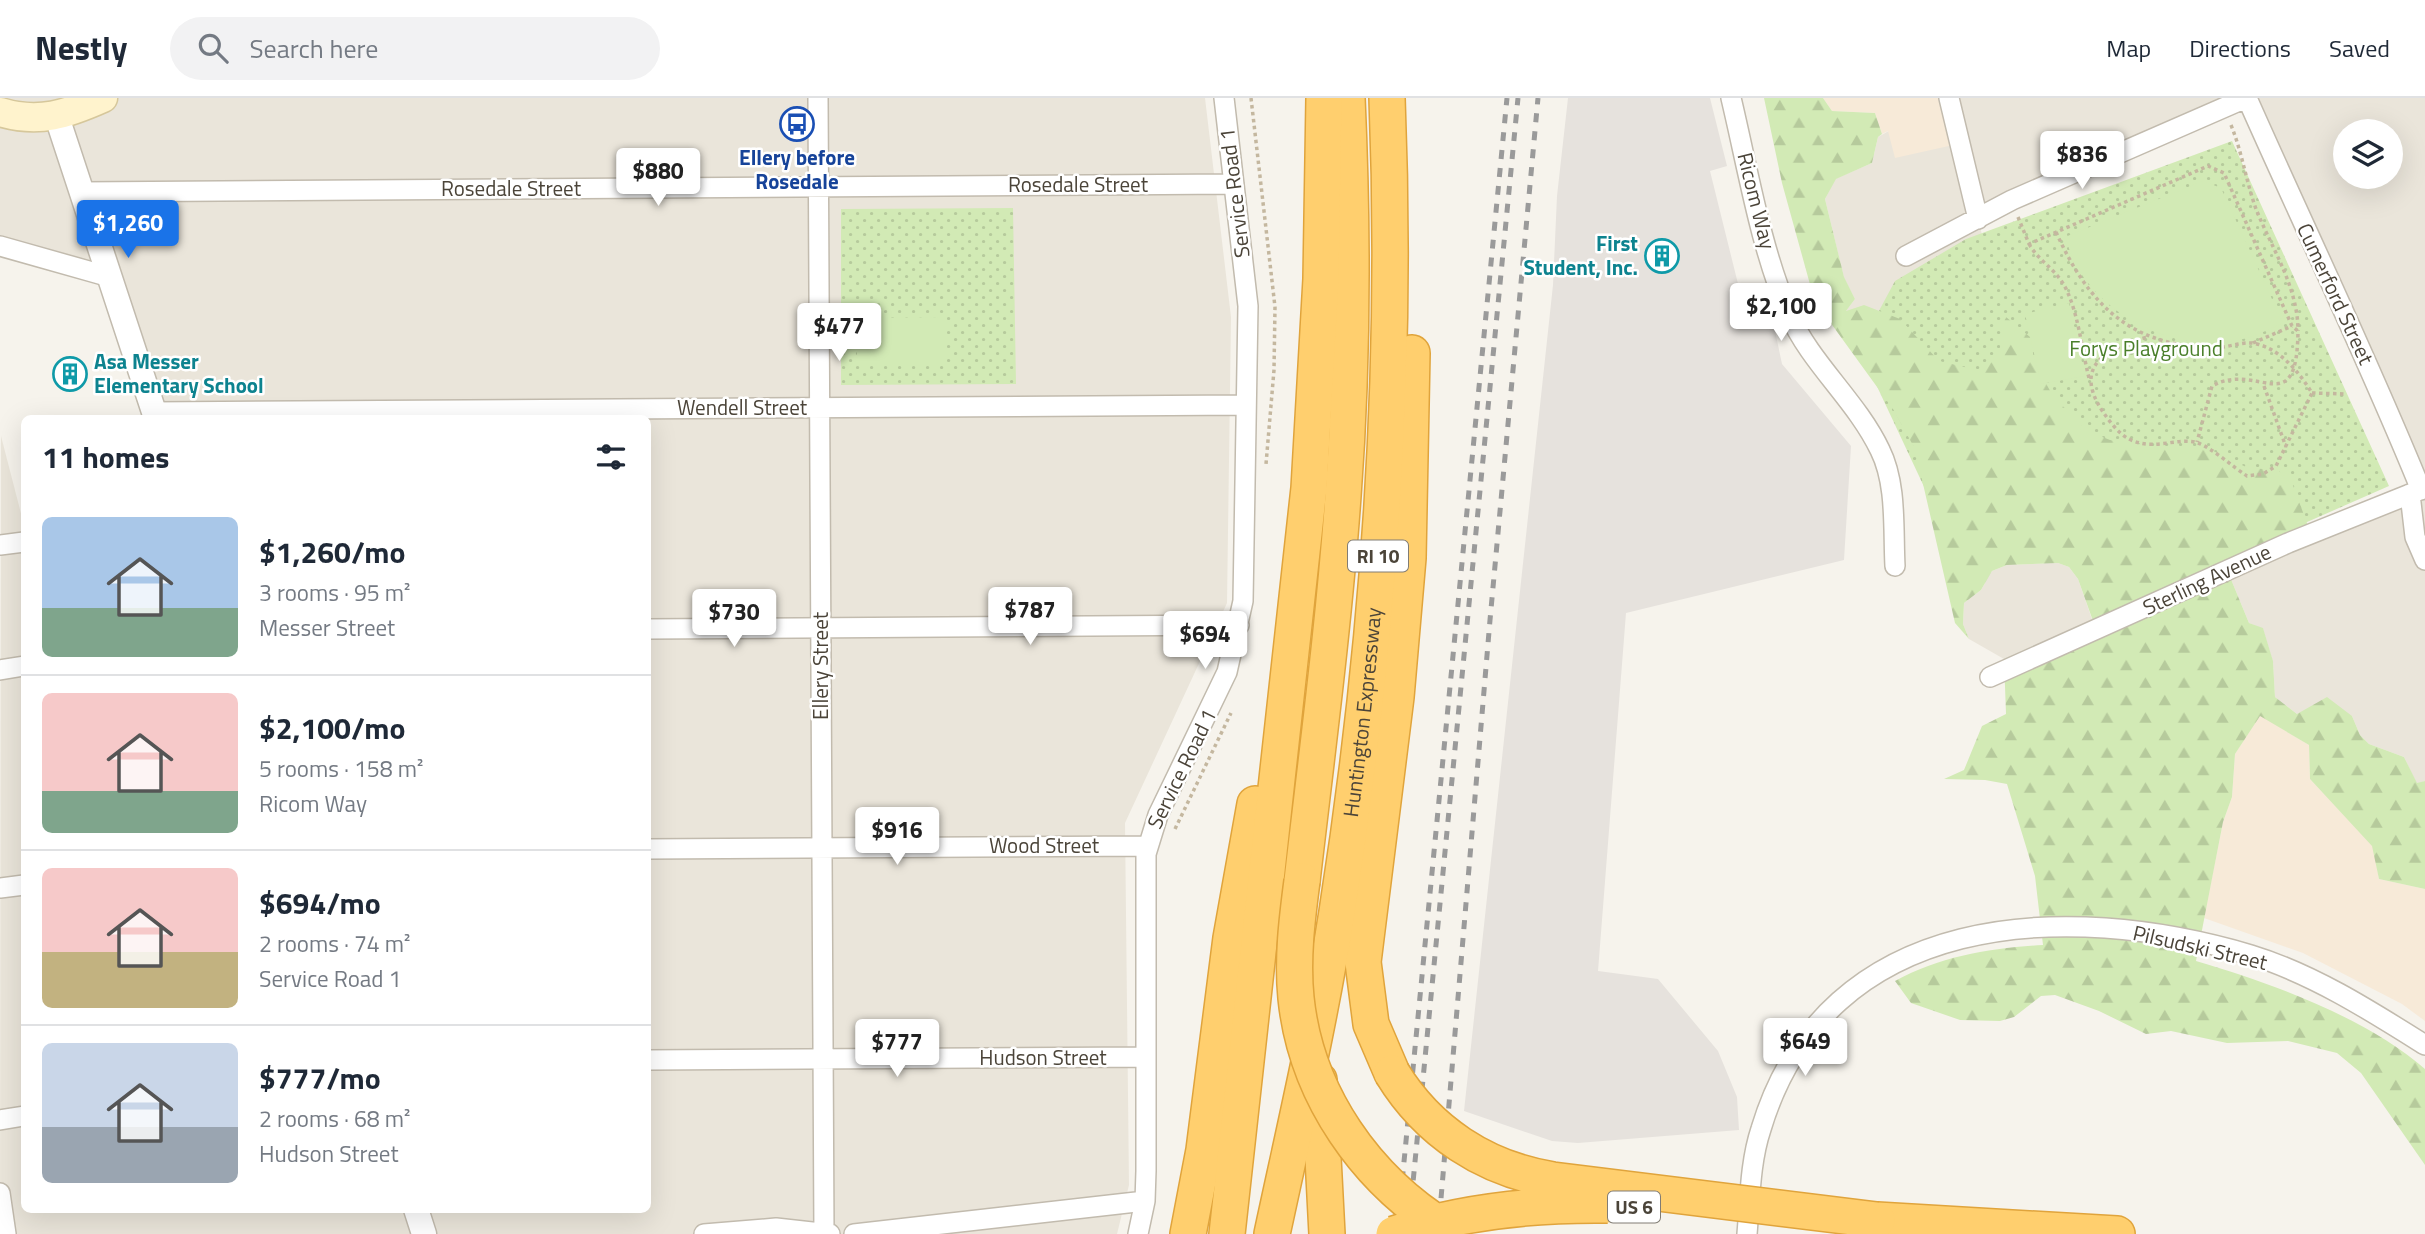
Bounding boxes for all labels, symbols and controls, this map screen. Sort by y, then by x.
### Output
search box [170,17,660,80]
text: Nestly [35,23,128,73]
icon: search [194,29,232,67]
text: Search here [250,29,378,68]
text: Map [2106,30,2151,66]
text: Directions [2189,30,2291,66]
text: Saved [2329,30,2390,66]
bus stop icon: Ellery before Rosedale [778,105,816,143]
map controls [2333,119,2403,189]
button: layers [2333,119,2403,189]
street label: Service Road 1 [1210,127,1258,260]
pin: $836 [2041,132,2123,191]
text: $836 [2056,136,2108,171]
place label: Ellery before Rosedale [739,141,855,197]
pin: $880 [617,148,699,208]
street label: Ricom Way [1730,149,1784,253]
text: $880 [632,153,684,188]
street label: Rosedale Street [1008,168,1149,200]
street label: Rosedale Street [441,172,582,204]
pin: $1,260 [71,200,185,260]
text: $1,260 [93,205,163,240]
street label: Cumerford Street [2289,218,2383,370]
place label: First Student, Inc. [1523,227,1638,283]
building icon: First Student, Inc. [1643,237,1681,275]
pin: $2,100 [1724,284,1838,343]
text: $2,100 [1746,288,1816,323]
pin: $477 [798,303,880,363]
text: $477 [813,308,865,343]
park label: Forys Playground [2069,332,2223,364]
place label: Asa Messer Elementary School [94,345,264,401]
building icon: Asa Messer Elementary School [51,355,89,393]
street label: Wendell Street [677,391,808,423]
text: 11 homes [42,434,169,480]
icon: filters [592,438,630,476]
text: $1,260/mo [259,529,405,575]
street label: Sterling Avenue [2137,535,2276,623]
road number: RI 10 [1348,540,1408,572]
icon: home [98,545,182,629]
text: 3 rooms · 95 m² [259,575,410,610]
pin: $787 [989,588,1071,647]
pin: $730 [693,589,775,649]
text: $787 [1004,592,1056,627]
text: $730 [708,594,760,629]
street label: Huntington Expressway [1334,606,1389,819]
text: Messer Street [259,610,395,645]
street label: Ellery Street [804,611,836,720]
pin: $694 [1164,612,1246,671]
text: $694 [1179,616,1231,651]
street label: Service Road 1 [1138,703,1224,834]
text: $2,100/mo [259,705,405,751]
icon: home [98,721,182,805]
text: 5 rooms · 158 m² [259,751,423,786]
text: Ricom Way [259,786,367,821]
pin: $916 [856,808,938,867]
text: $916 [871,812,923,847]
street label: Wood Street [989,829,1100,861]
text: $694/mo [259,880,381,926]
icon: home [98,896,182,980]
street label: Pilsudski Street [2130,916,2271,978]
text: 2 rooms · 74 m² [259,926,410,961]
text: Service Road 1 [259,961,401,996]
pin: $649 [1764,1018,1846,1078]
pin: $777 [856,1020,938,1079]
text: $649 [1779,1023,1831,1058]
text: $777 [871,1024,923,1059]
street label: Hudson Street [979,1041,1107,1073]
text: $777/mo [259,1055,381,1101]
icon: home [98,1071,182,1155]
text: 2 rooms · 68 m² [259,1101,410,1136]
text: Hudson Street [259,1136,398,1171]
road number: US 6 [1608,1191,1660,1222]

